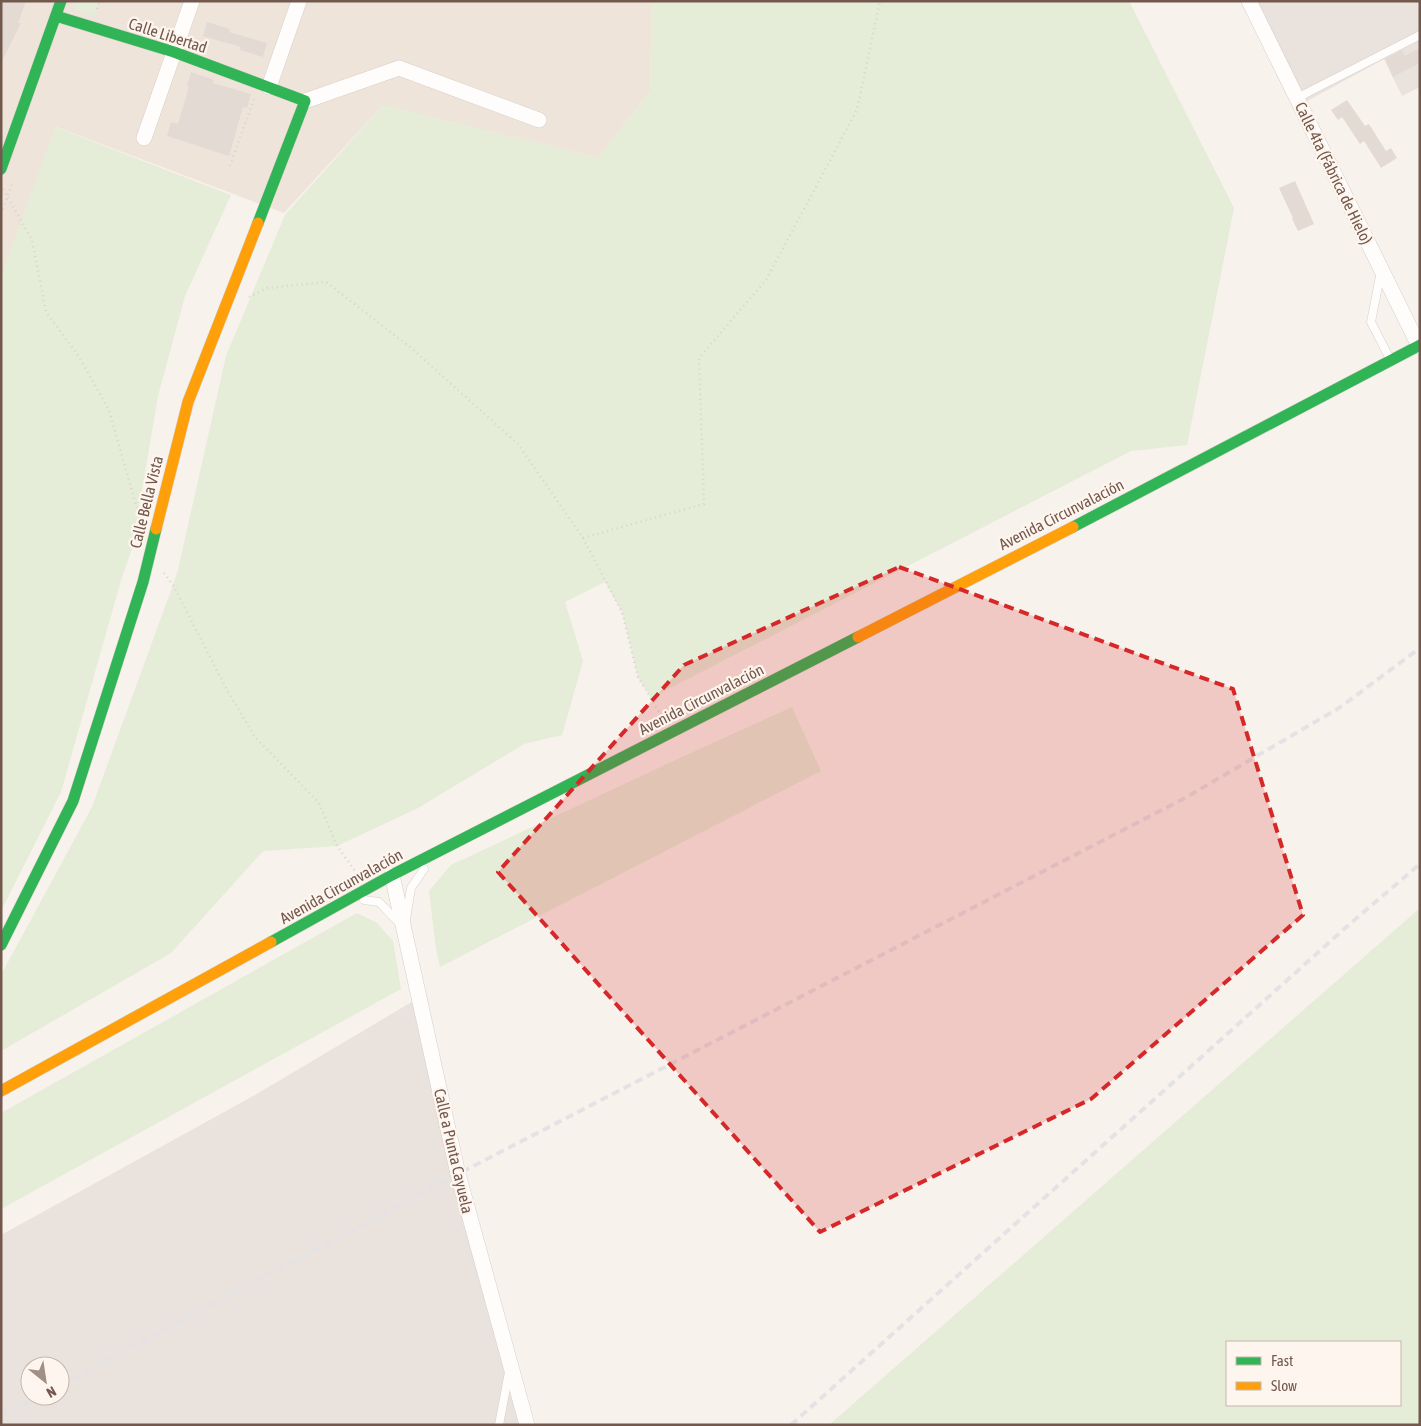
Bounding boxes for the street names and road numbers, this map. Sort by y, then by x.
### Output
street label: Calle Libertad [127,14,209,56]
street label: Calle 4ta (Fábrica de Hielo) [1291,99,1376,248]
street label: Calle Bella Vista [126,454,166,550]
street label: Avenida Circunvalación [996,475,1126,553]
street label: Avenida Circunvalación [636,660,766,738]
street label: Avenida Circunvalación [276,845,406,927]
street label: Calle a Punta Cayuela [430,1087,477,1215]

